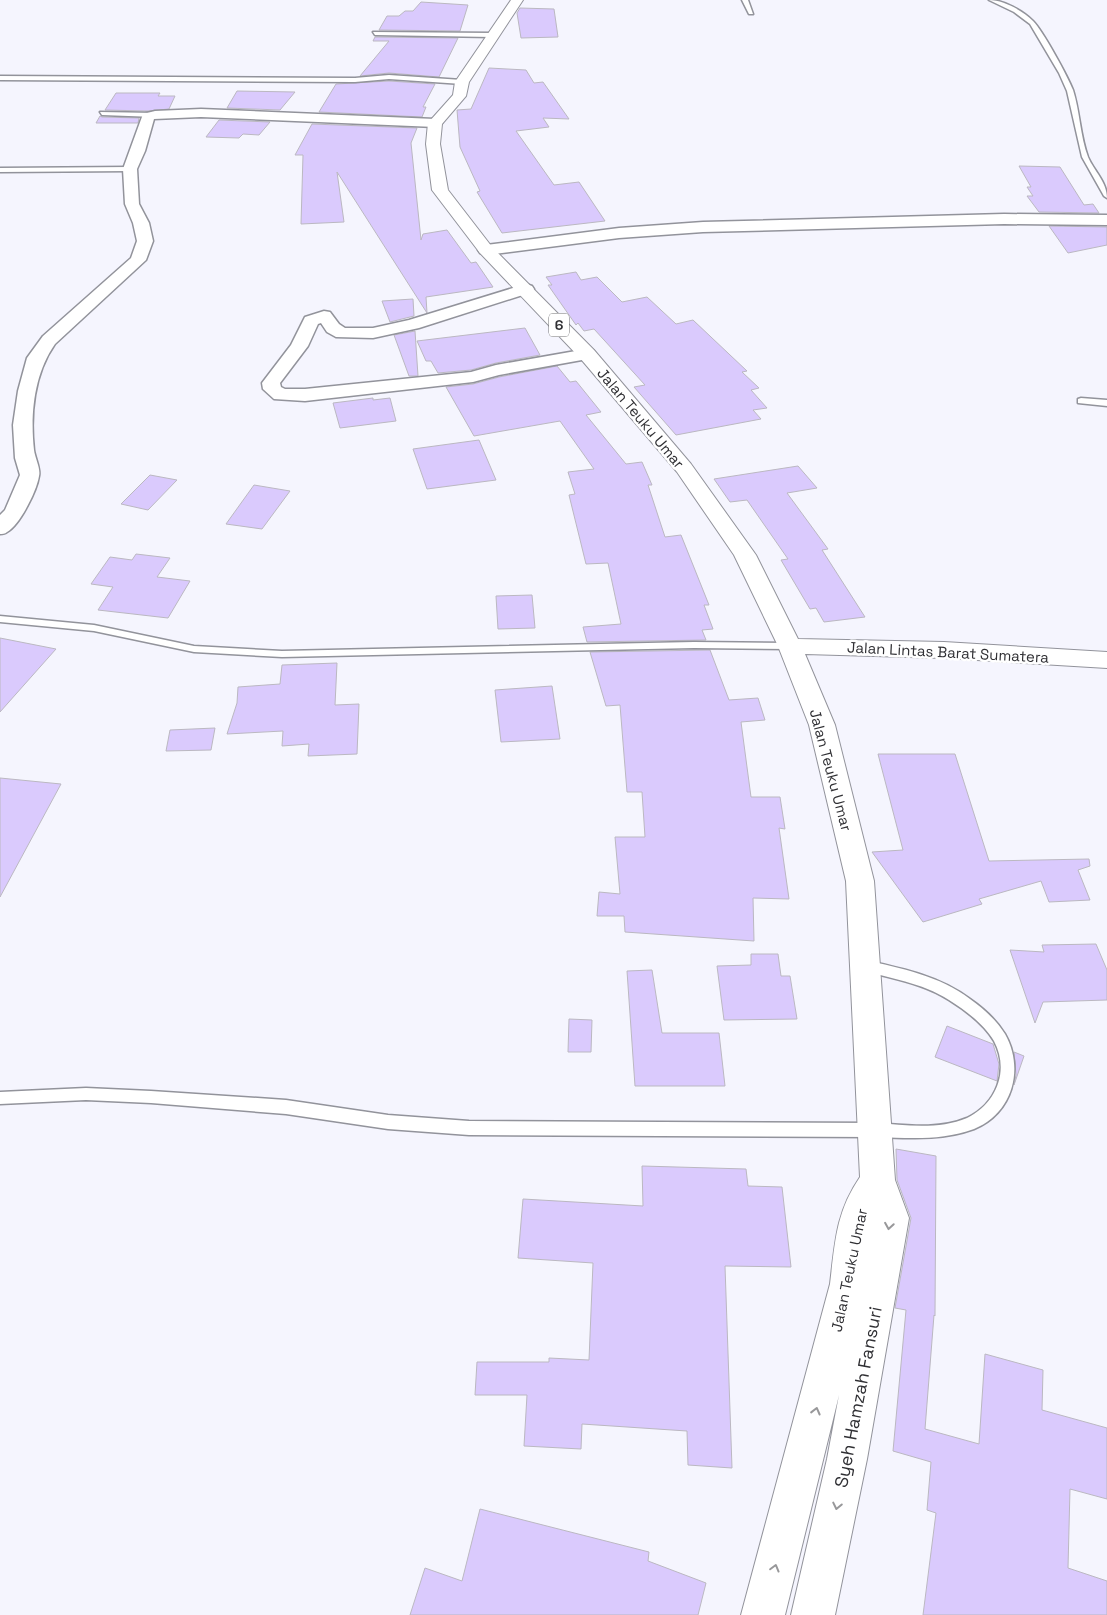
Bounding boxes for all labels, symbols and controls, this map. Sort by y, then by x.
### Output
road number: 6 [549,314,569,336]
street label: Jalan Teuku Umar [593,364,689,473]
street label: Jalan Lintas Barat Sumatera [846,637,1050,667]
street label: Jalan Teuku Umar [806,707,857,834]
street label: Jalan Teuku Umar [827,1206,871,1333]
one-way arrow [884,1222,895,1230]
street label: Syeh Hamzah Fansuri [829,1304,887,1490]
one-way arrow [810,1406,821,1415]
one-way arrow [832,1502,843,1511]
one-way arrow [770,1564,780,1572]

